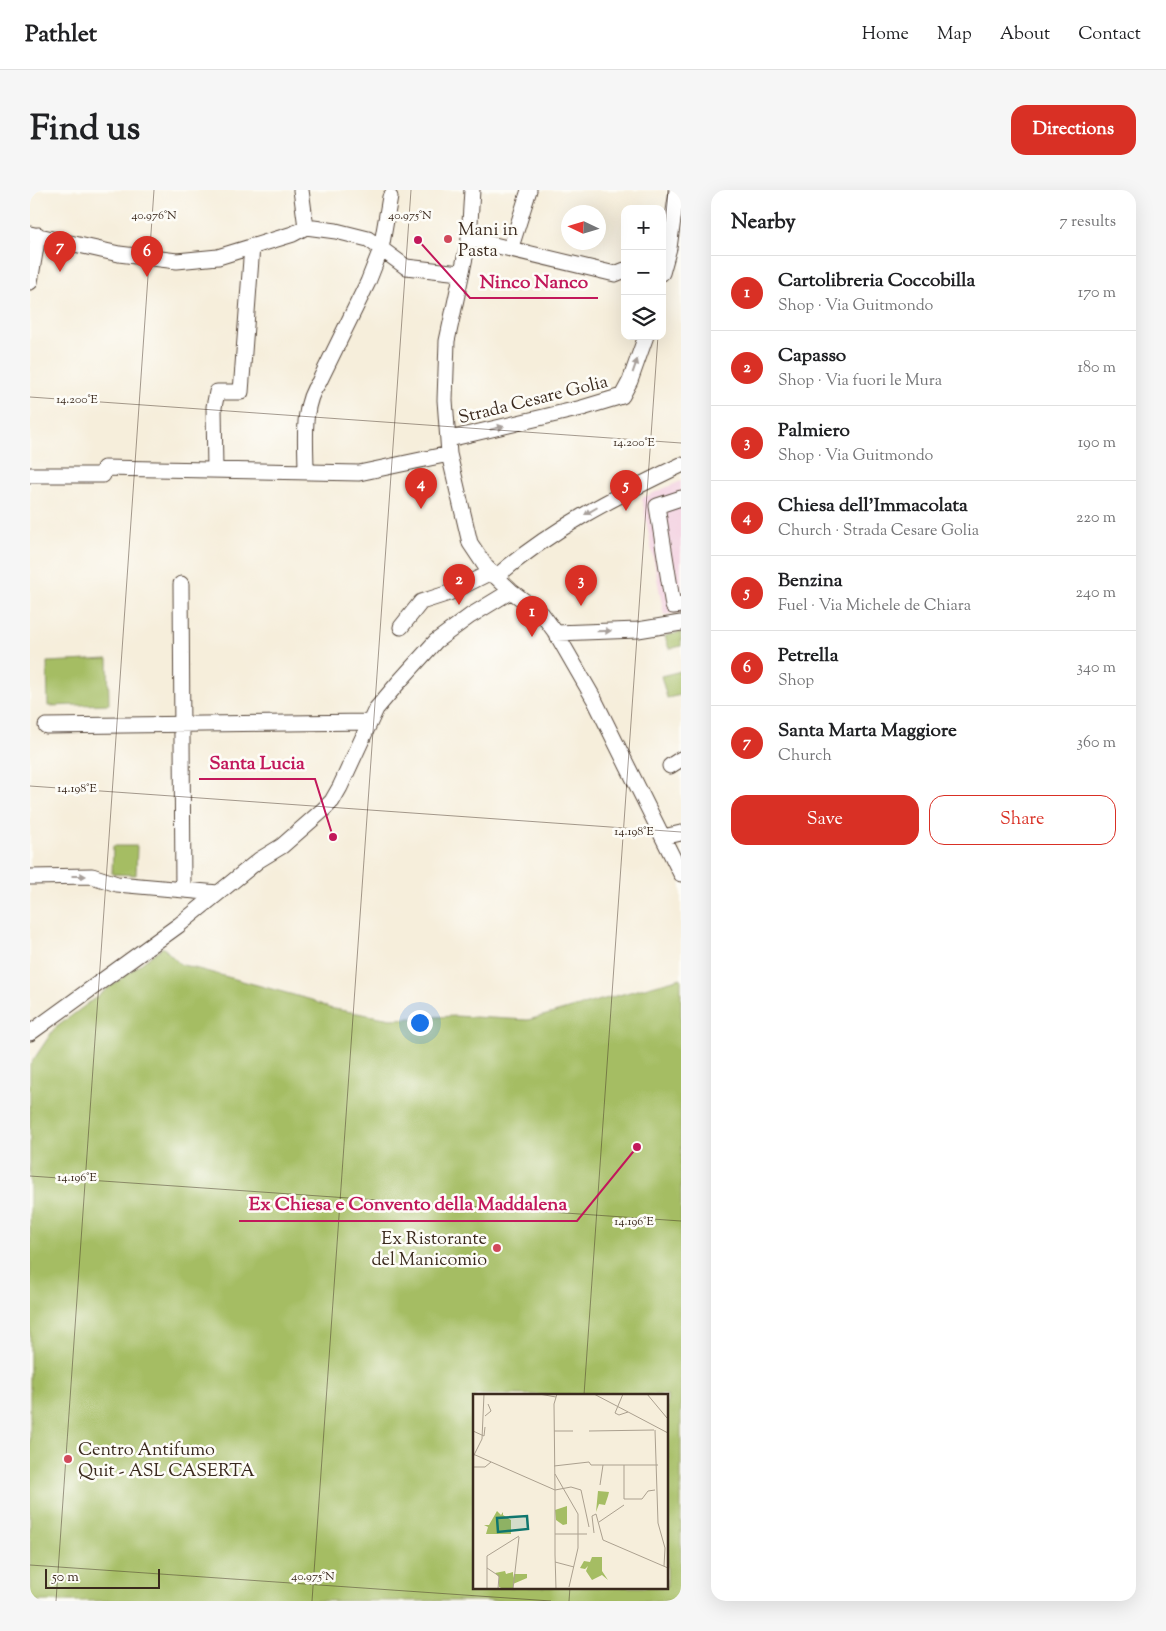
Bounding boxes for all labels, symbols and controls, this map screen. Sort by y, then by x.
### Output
text: Pathlet [25,18,97,52]
text: Home [862,22,909,48]
text: Map [937,22,972,48]
text: About [1000,22,1050,48]
text: Contact [1078,22,1141,48]
text: Find us [30,105,140,156]
button: Directions [1011,105,1136,155]
north arrow [561,205,606,250]
map controls [621,205,666,340]
button: + [621,205,666,250]
text: 40.976°N [131,207,177,225]
text: 40.975°N [388,207,432,225]
text: Nearby [731,208,796,238]
text: 7 results [1060,211,1116,234]
place label: Mani in Pasta [458,218,519,265]
pin: 7 [44,231,76,272]
marker: Mani in Pasta [442,233,454,245]
pin: 6 [131,236,163,277]
button: − [621,250,666,295]
callout: Ninco Nanco [470,264,598,298]
text: Cartolibreria Coccobilla [778,268,975,295]
text: Ninco Nanco [480,270,589,297]
text: 1 [744,282,750,305]
text: 170 m [1078,282,1116,305]
button: layers [621,295,666,340]
text: Shop · Via Guitmondo [778,295,933,318]
text: Capasso [778,343,846,370]
text: 2 [743,357,751,380]
text: 180 m [1077,357,1116,380]
one-way arrow [632,358,639,373]
street label: Strada Cesare Golia [456,370,611,432]
text: Shop · Via fuori le Mura [778,370,942,393]
text: 14.200°E [56,391,99,409]
text: Palmiero [778,418,850,445]
one-way arrow [489,424,504,432]
text: 3 [744,432,750,455]
text: 190 m [1078,432,1116,455]
text: 14.200°E [613,434,656,452]
text: Shop · Via Guitmondo [778,445,933,468]
pin: 4 [405,468,437,509]
pin: 5 [610,470,642,511]
text: Chiesa dell'Immacolata [778,493,968,520]
one-way arrow [584,507,599,515]
text: 4 [743,507,751,530]
text: 220 m [1076,507,1116,530]
text: Church · Strada Cesare Golia [778,520,979,543]
pin: 2 [443,564,475,605]
pin: 3 [565,565,597,606]
text: Benzina [778,568,843,595]
text: 5 [744,582,750,605]
text: 240 m [1075,582,1116,605]
text: Fuel · Via Michele de Chiara [778,595,971,618]
pin: 1 [516,596,548,637]
one-way arrow [597,627,613,635]
text: Petrella [778,643,838,670]
text: 6 [743,657,751,680]
text: 340 m [1077,657,1116,680]
text: Shop [778,670,814,693]
text: Santa Marta Maggiore [778,718,957,745]
text: 7 [743,732,751,755]
text: 360 m [1077,732,1116,755]
callout: Santa Lucia [199,745,315,779]
text: Church [778,745,832,768]
text: Santa Lucia [209,751,305,778]
text: 14.198°E [57,780,97,798]
button: Save [731,795,919,845]
button: Share [929,795,1116,845]
text: 14.198°E [614,823,654,841]
one-way arrow [71,872,87,880]
your location [407,1010,433,1036]
text: 14.196°E [57,1169,97,1187]
callout: Ex Chiesa e Convento della Maddalena [239,1187,577,1221]
text: Ex Chiesa e Convento della Maddalena [249,1192,567,1219]
text: 14.196°E [614,1213,654,1231]
place label: Ex Ristorante del Manicomio [372,1227,487,1274]
marker: Ex Ristorante del Manicomio [491,1242,503,1254]
inset map [473,1394,668,1588]
place label: Centro Antifumo Quit - ASL CASERTA [78,1438,255,1485]
marker: Centro Antifumo Quit - ASL CASERTA [62,1453,74,1465]
scale bar [45,1566,160,1589]
text: 50 m [52,1568,79,1588]
text: 40.975°N [291,1568,335,1586]

